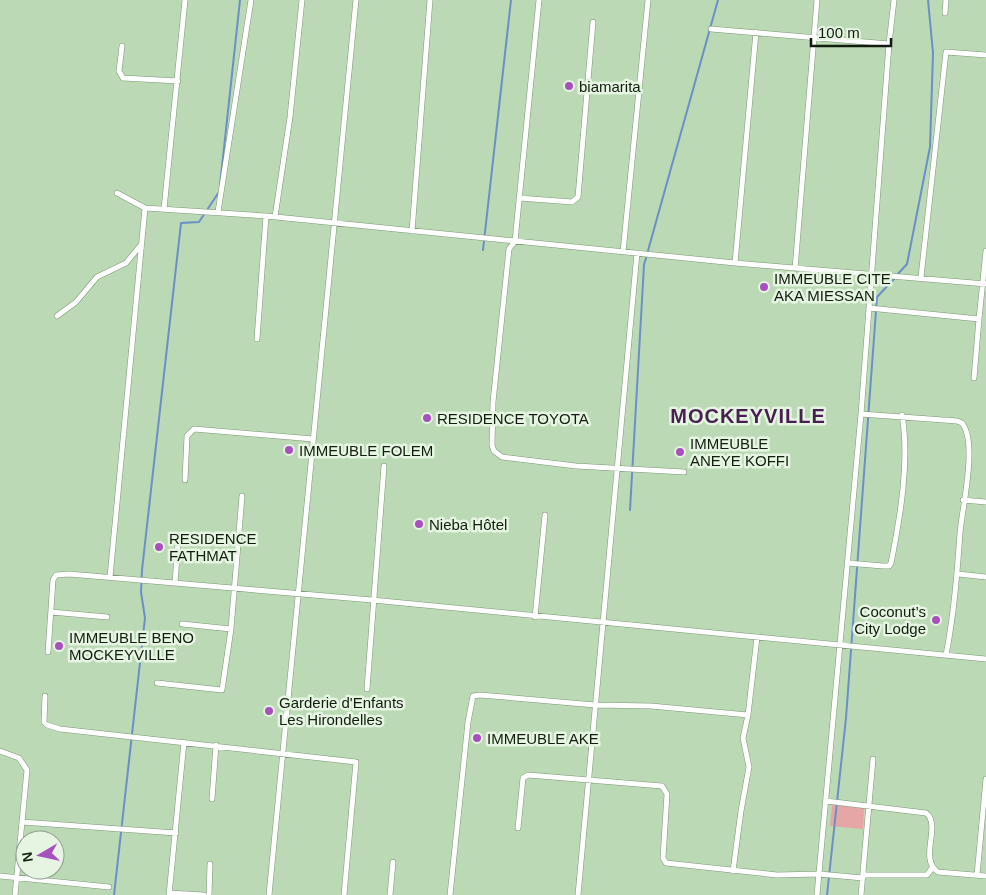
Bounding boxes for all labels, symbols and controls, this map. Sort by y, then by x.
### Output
scale bar [811,15,891,47]
text: 100 m [818,24,860,41]
place label: biamarita [579,78,641,95]
marker: biamarita [563,80,575,92]
place label: IMMEUBLE CITE AKA MIESSAN [774,270,891,304]
marker: IMMEUBLE CITE AKA MIESSAN [758,281,770,293]
district label: MOCKEYVILLE [670,405,826,427]
place label: RESIDENCE TOYOTA [437,410,589,427]
marker: RESIDENCE TOYOTA [421,412,433,424]
place label: IMMEUBLE ANEYE KOFFI [690,435,789,469]
place label: IMMEUBLE FOLEM [299,442,433,459]
marker: IMMEUBLE FOLEM [283,444,295,456]
marker: IMMEUBLE ANEYE KOFFI [674,446,686,458]
place label: Nieba Hôtel [429,516,507,533]
marker: Nieba Hôtel [413,518,425,530]
place label: RESIDENCE FATHMAT [169,530,257,564]
marker: RESIDENCE FATHMAT [153,541,165,553]
place label: Coconut’s City Lodge [854,603,926,637]
marker: Coconut’s City Lodge [930,614,942,626]
place label: IMMEUBLE BENO MOCKEYVILLE [69,629,194,663]
marker: IMMEUBLE BENO MOCKEYVILLE [53,640,65,652]
place label: Garderie d'Enfants Les Hirondelles [279,694,404,728]
marker: Garderie d'Enfants Les Hirondelles [263,705,275,717]
place label: IMMEUBLE AKE [487,730,599,747]
marker: IMMEUBLE AKE [471,732,483,744]
north arrow [15,830,65,880]
text: N [18,851,36,863]

